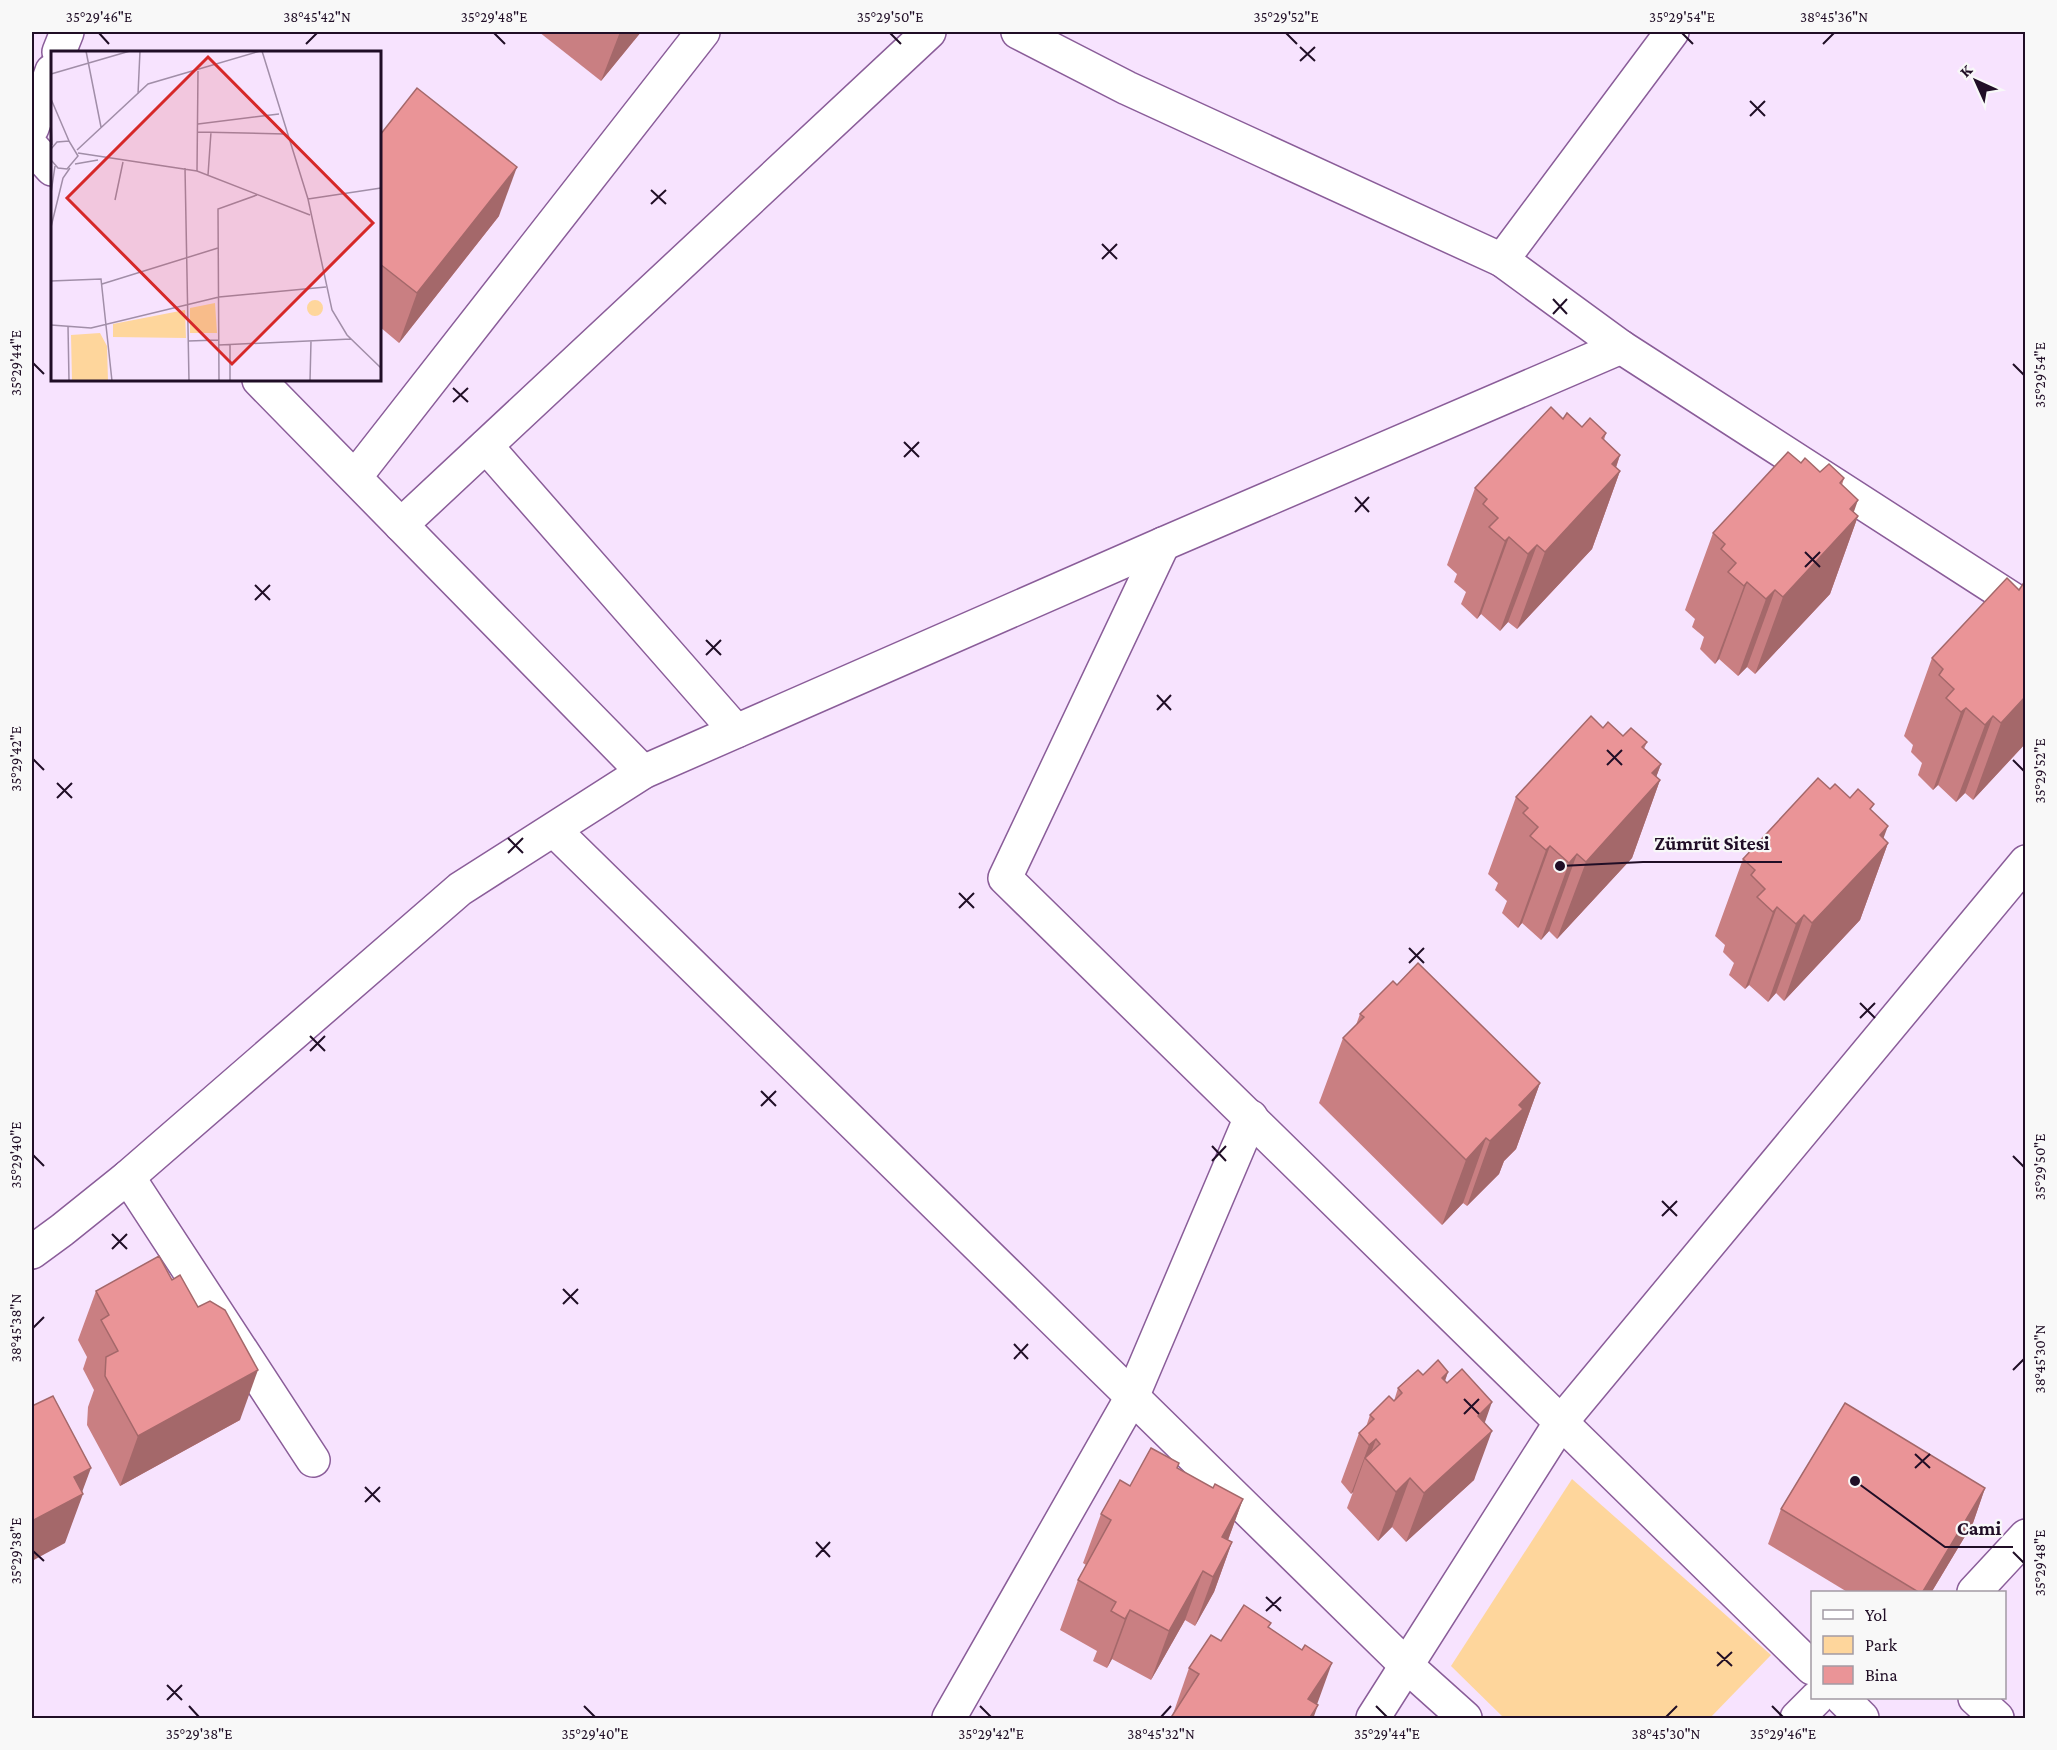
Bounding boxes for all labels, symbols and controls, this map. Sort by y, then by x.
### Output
text: 35°29'46"E [66,9,132,25]
text: 38°45'42"N [283,9,351,25]
text: 35°29'48"E [461,9,527,25]
text: 35°29'50"E [857,9,923,25]
text: 35°29'52"E [1253,9,1319,25]
text: 35°29'54"E [1649,9,1715,25]
text: 38°45'36"N [1800,9,1868,25]
inset map [51,51,381,381]
north arrow [1946,51,2006,111]
text: K [1956,61,1976,80]
text: 35°29'44"E [8,330,24,396]
text: 35°29'54"E [2032,342,2048,408]
text: 35°29'42"E [8,726,24,792]
text: 35°29'52"E [2032,738,2048,804]
callout: Zümrüt Sitesi [1643,824,1782,862]
text: Zümrüt Sitesi [1654,832,1770,854]
text: 35°29'40"E [8,1121,24,1189]
text: 35°29'50"E [2032,1134,2048,1200]
text: 38°45'38"N [8,1294,24,1362]
text: 38°45'30"N [2032,1324,2048,1393]
callout: Cami [1945,1509,2013,1547]
text: Cami [1957,1517,2001,1539]
text: 35°29'38"E [8,1518,24,1584]
text: 35°29'48"E [2032,1530,2048,1596]
legend [1811,1591,2006,1699]
text: Yol [1865,1605,1887,1625]
text: Park [1865,1635,1897,1655]
text: Bina [1865,1665,1898,1685]
text: 35°29'38"E [166,1726,232,1742]
text: 35°29'40"E [561,1726,629,1742]
text: 35°29'42"E [958,1726,1024,1742]
text: 38°45'32"N [1127,1726,1195,1742]
text: 35°29'44"E [1354,1726,1420,1742]
text: 38°45'30"N [1632,1726,1701,1742]
text: 35°29'46"E [1750,1726,1816,1742]

